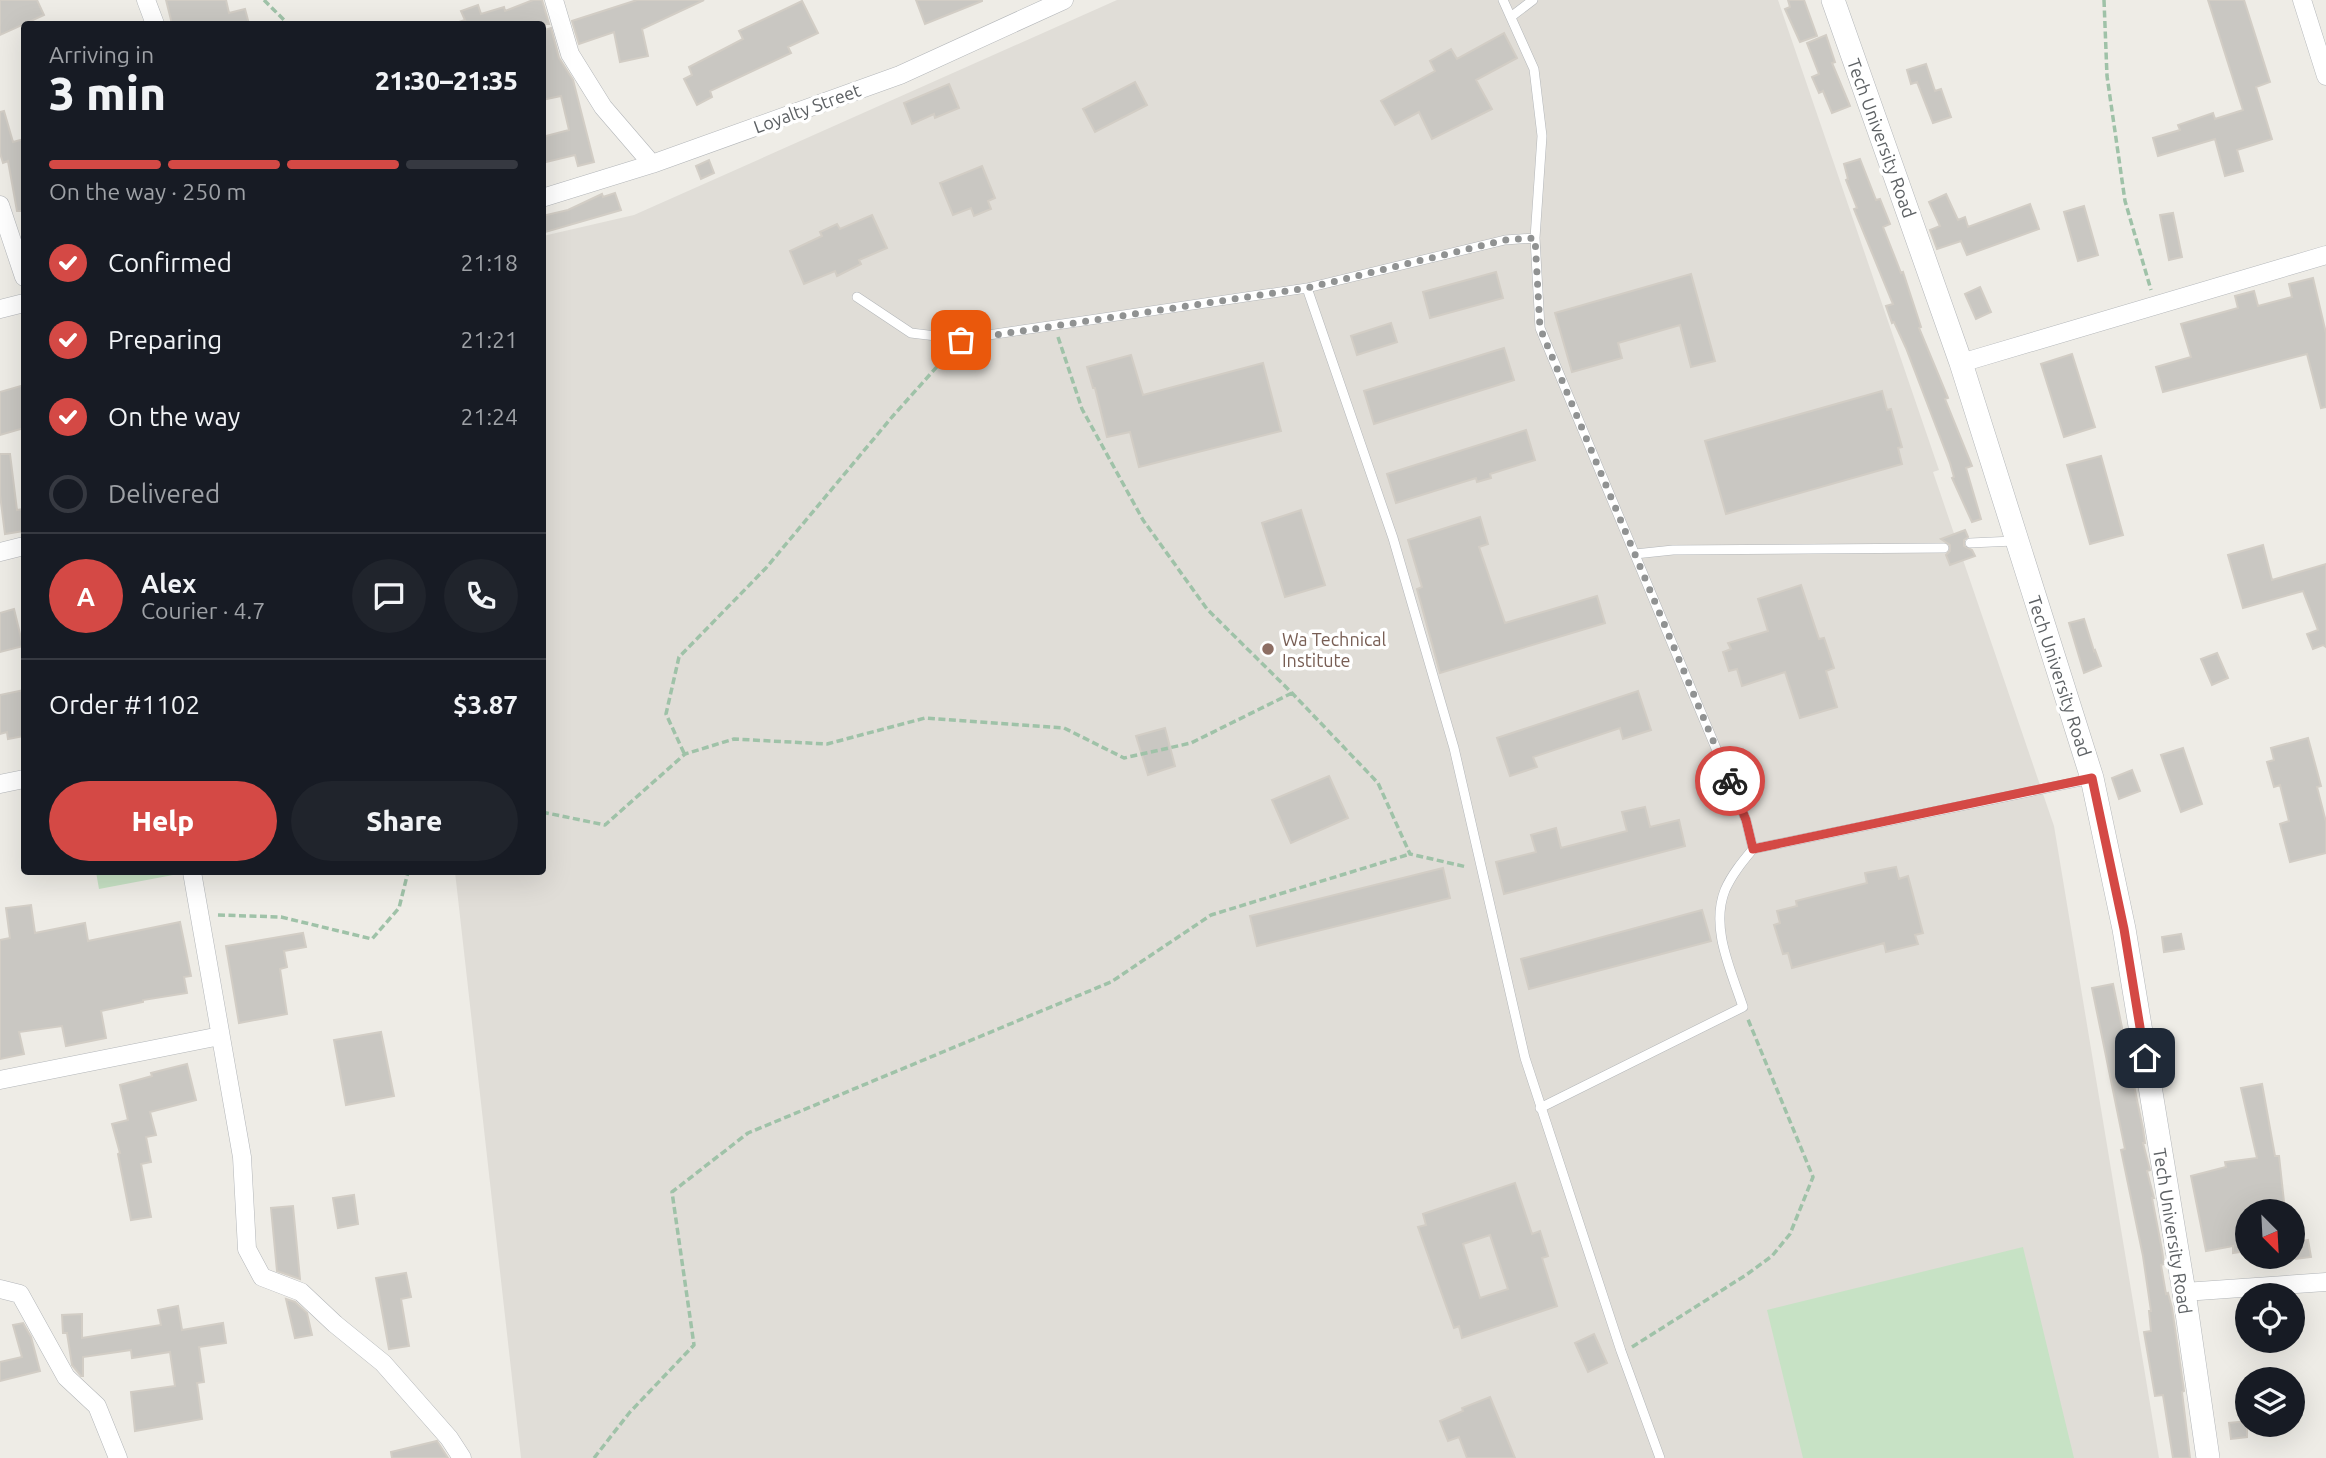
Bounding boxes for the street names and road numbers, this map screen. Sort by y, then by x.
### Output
street label: Tech University Road [1844,56,1920,220]
street label: Loyalty Street [751,79,863,137]
street label: Tech University Road [2025,593,2095,759]
street label: Tech University Road [2150,1147,2196,1315]

